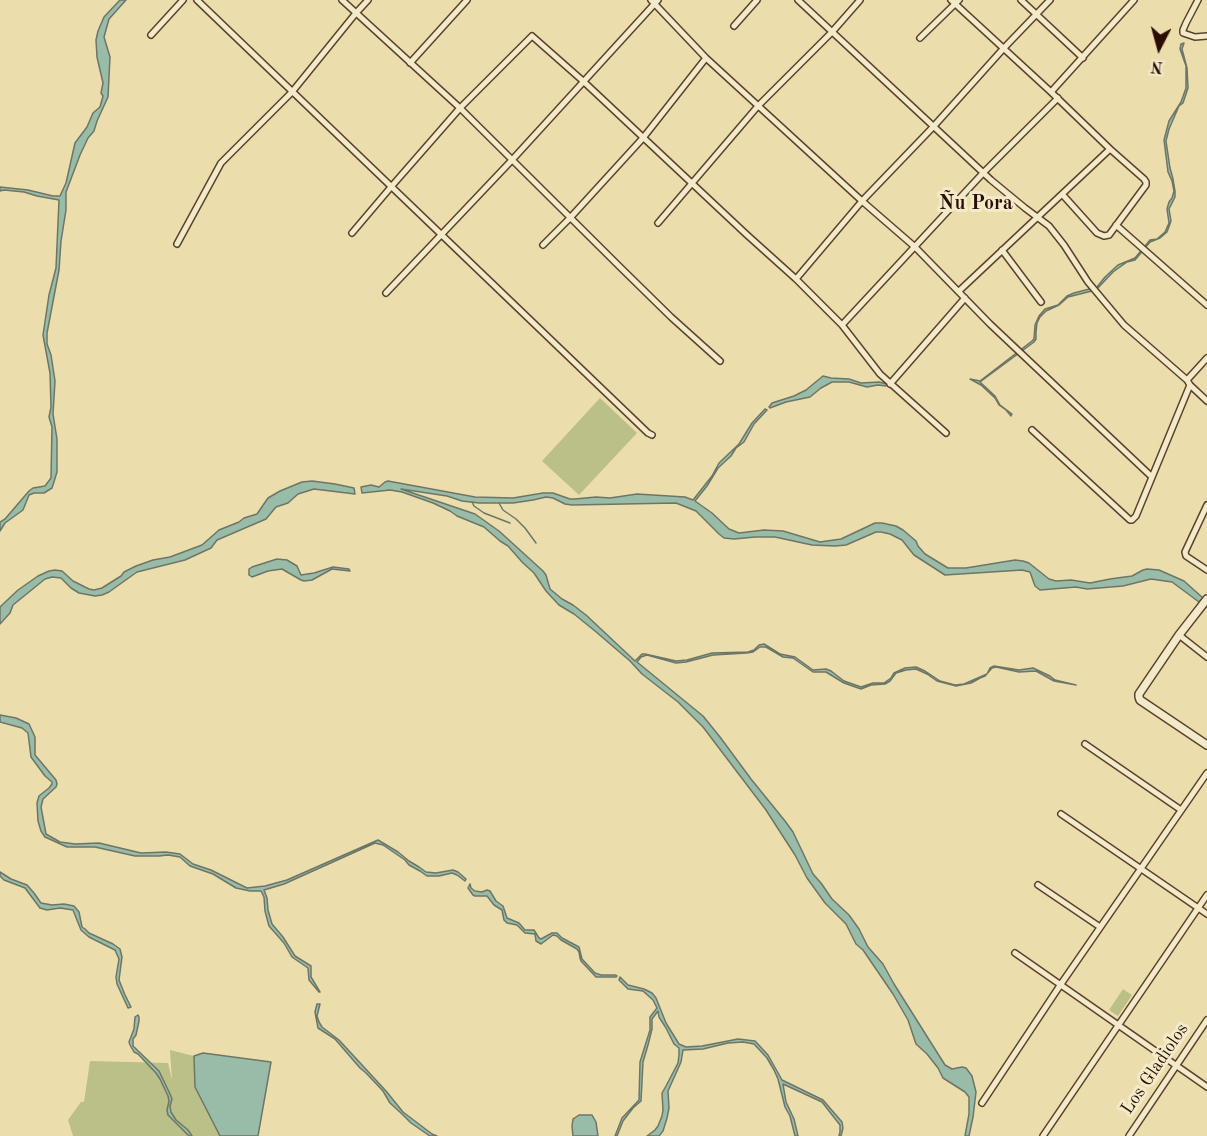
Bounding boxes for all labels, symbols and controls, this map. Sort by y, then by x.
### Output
north arrow [1129,18,1189,78]
text: N [1150,57,1164,74]
district label: Ñu Pora [939,192,1013,216]
street label: Los Gladiolos [1117,1019,1193,1119]

